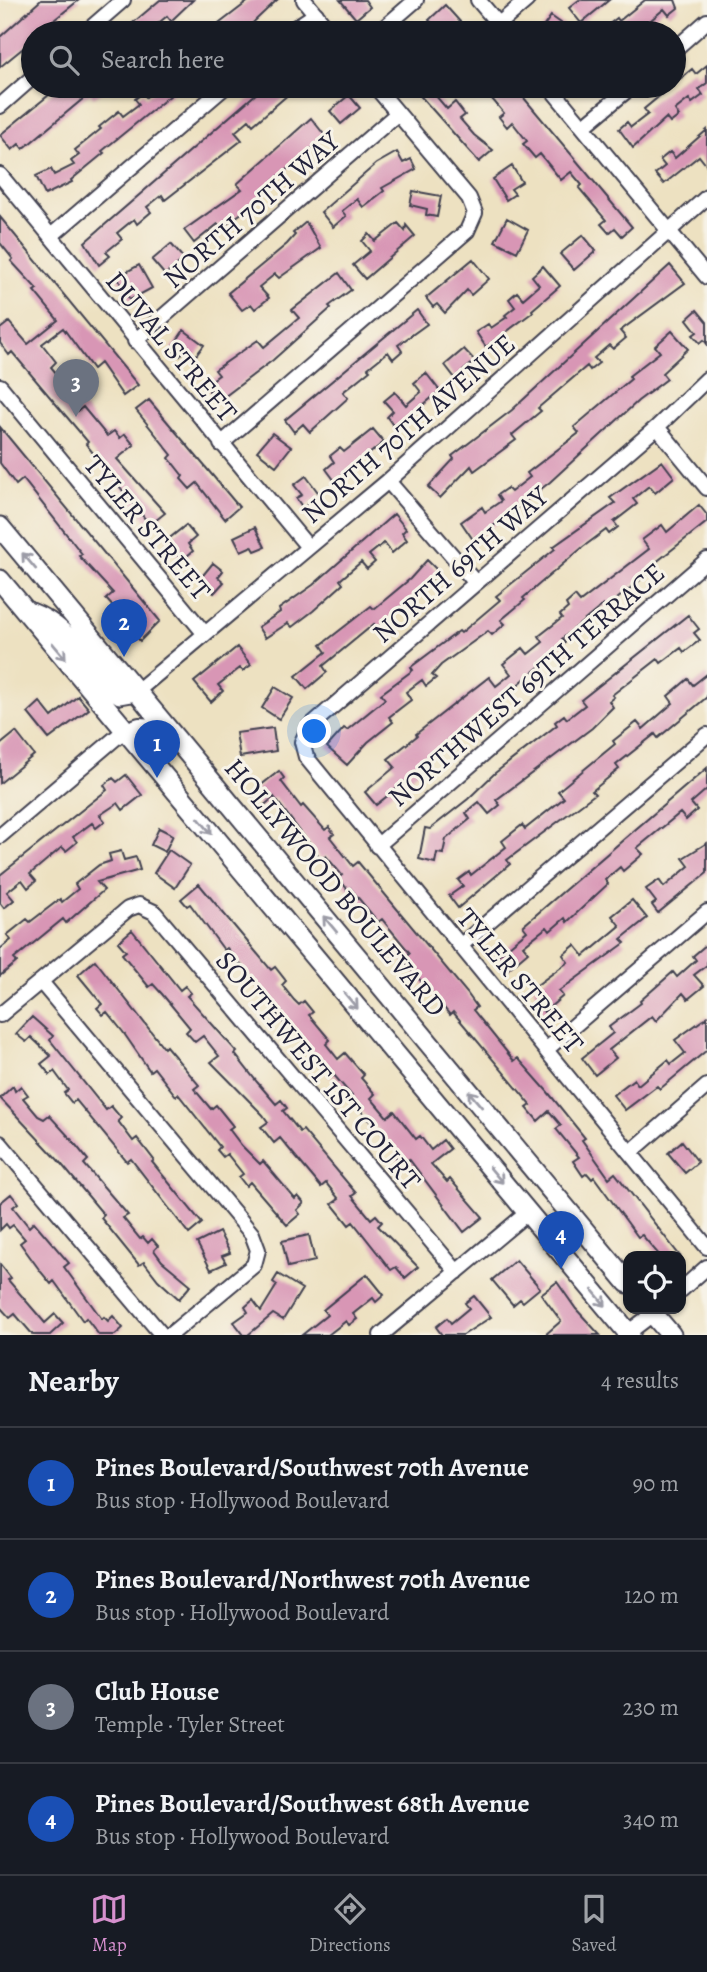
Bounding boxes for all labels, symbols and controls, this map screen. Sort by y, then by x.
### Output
search box [21,21,686,98]
icon: search [45,41,83,79]
text: Search here [101,42,225,77]
street label: NORTH 70TH WAY [155,122,349,297]
street label: DUVAL STREET [97,263,246,430]
street label: NORTH 70TH AVENUE [294,325,524,532]
pin: 3 [53,359,99,417]
street label: TYLER STREET [75,447,219,608]
street label: NORTH 69TH WAY [365,477,557,652]
one-way arrow [21,553,36,571]
street label: NORTHWEST 69TH TERRACE [380,554,673,816]
pin: 2 [101,599,147,657]
one-way arrow [52,642,67,660]
your location [297,714,331,748]
pin: 1 [134,720,180,778]
street label: HOLLYWOOD BOULEVARD [216,750,455,1025]
one-way arrow [197,817,213,835]
street label: TYLER STREET [448,900,592,1061]
one-way arrow [322,915,338,933]
street label: SOUTHWEST 1ST COURT [207,943,430,1198]
one-way arrow [343,991,358,1009]
one-way arrow [467,1090,483,1108]
one-way arrow [488,1166,504,1184]
pin: 4 [538,1211,584,1269]
map controls [623,1251,686,1314]
button: locate [623,1251,686,1314]
one-way arrow [591,1288,607,1306]
text: Nearby [28,1361,119,1401]
text: 4 results [601,1365,679,1396]
text: Pines Boulevard/Southwest 70th Avenue [95,1450,529,1485]
text: 1 [47,1468,55,1499]
text: 90 m [633,1468,679,1499]
text: Bus stop · Hollywood Boulevard [95,1485,389,1516]
text: Pines Boulevard/Northwest 70th Avenue [95,1562,530,1597]
text: 2 [45,1580,57,1611]
text: 120 m [624,1580,679,1611]
text: Bus stop · Hollywood Boulevard [95,1597,389,1628]
text: Club House [95,1674,219,1709]
text: 3 [46,1692,56,1723]
text: 230 m [623,1692,679,1723]
text: Temple · Tyler Street [95,1709,285,1740]
text: Pines Boulevard/Southwest 68th Avenue [95,1786,529,1821]
text: 4 [46,1804,56,1835]
text: 340 m [623,1804,679,1835]
text: Bus stop · Hollywood Boulevard [95,1821,389,1852]
tab: Map [90,1890,128,1958]
tab: Directions [309,1890,391,1958]
tab: Saved [572,1890,617,1958]

